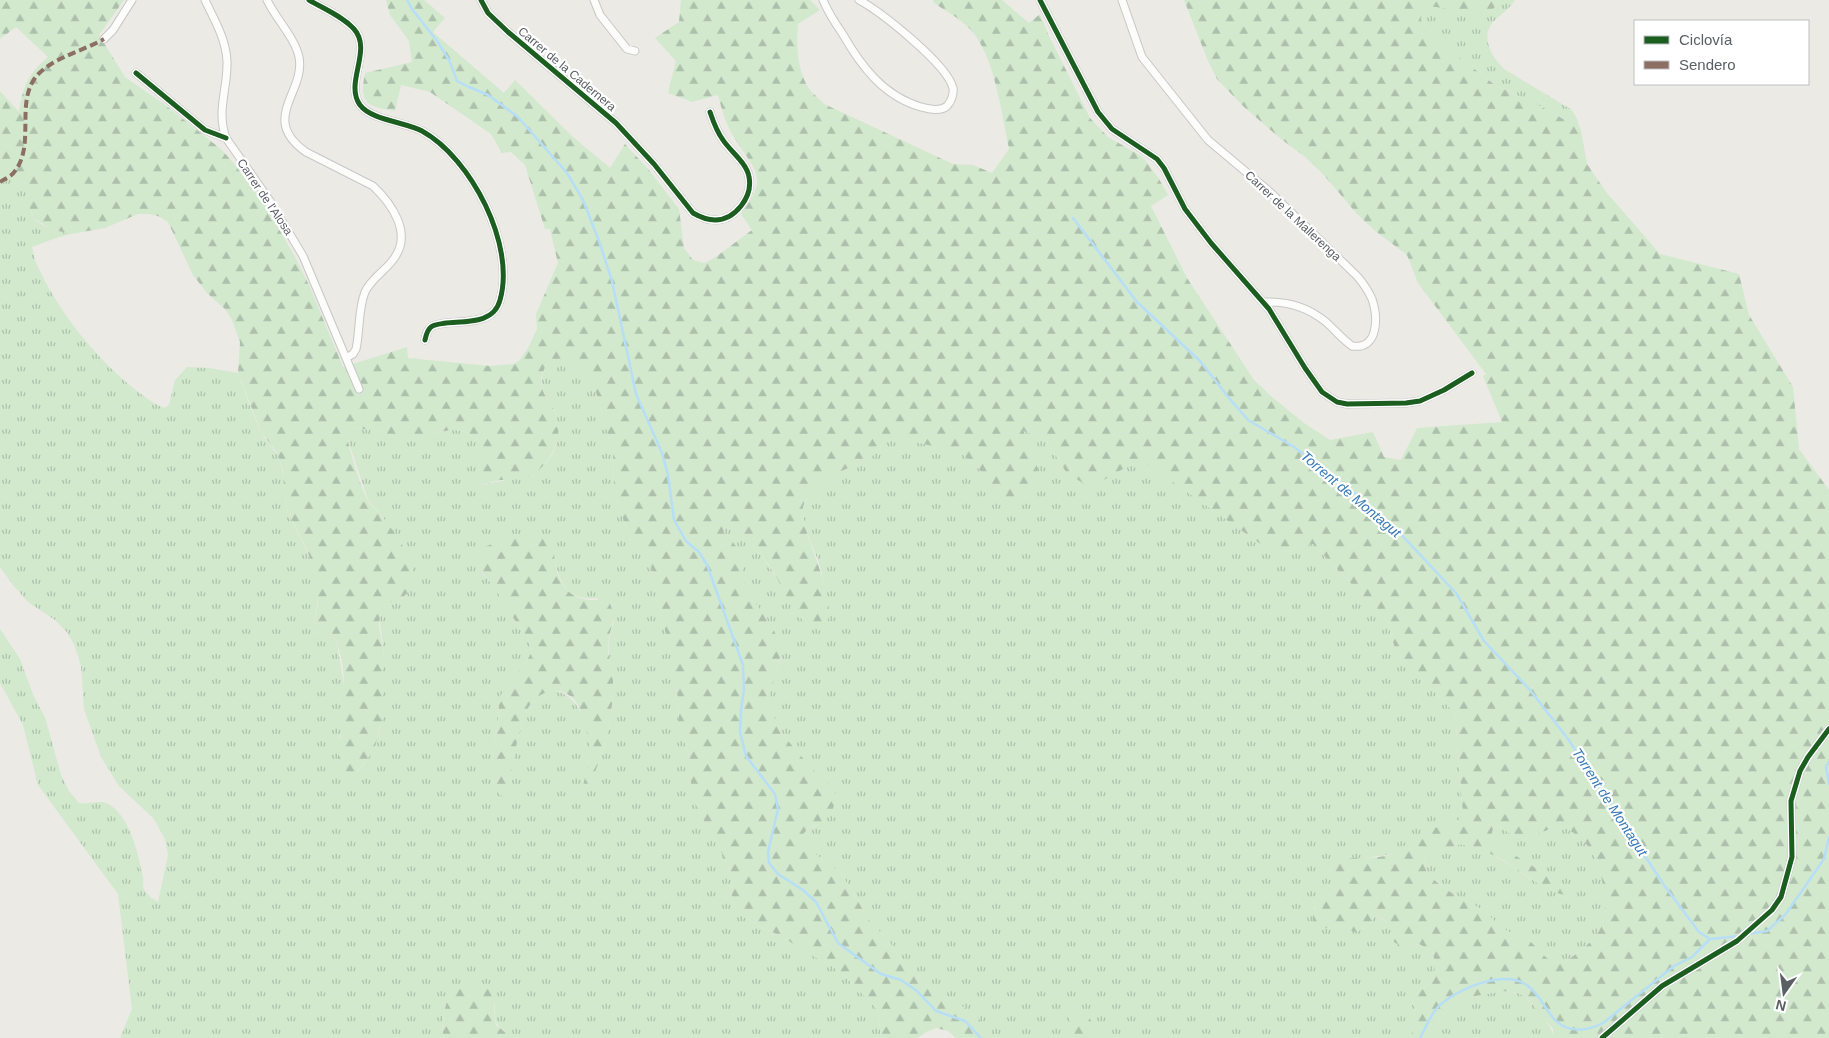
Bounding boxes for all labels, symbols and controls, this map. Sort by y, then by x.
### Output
legend [1634,20,1809,85]
street label: Carrer de la Cadernera [515,24,619,114]
text: Ciclovía [1679,31,1733,48]
text: Sendero [1679,56,1736,73]
street label: Carrer de l'Alosa [234,156,296,238]
street label: Carrer de la Mallerenga [1242,168,1344,264]
water label: Torrent de Montagut [1298,448,1405,541]
water label: Torrent de Montagut [1569,745,1652,860]
north arrow [1759,968,1809,1018]
text: N [1774,997,1788,1015]

